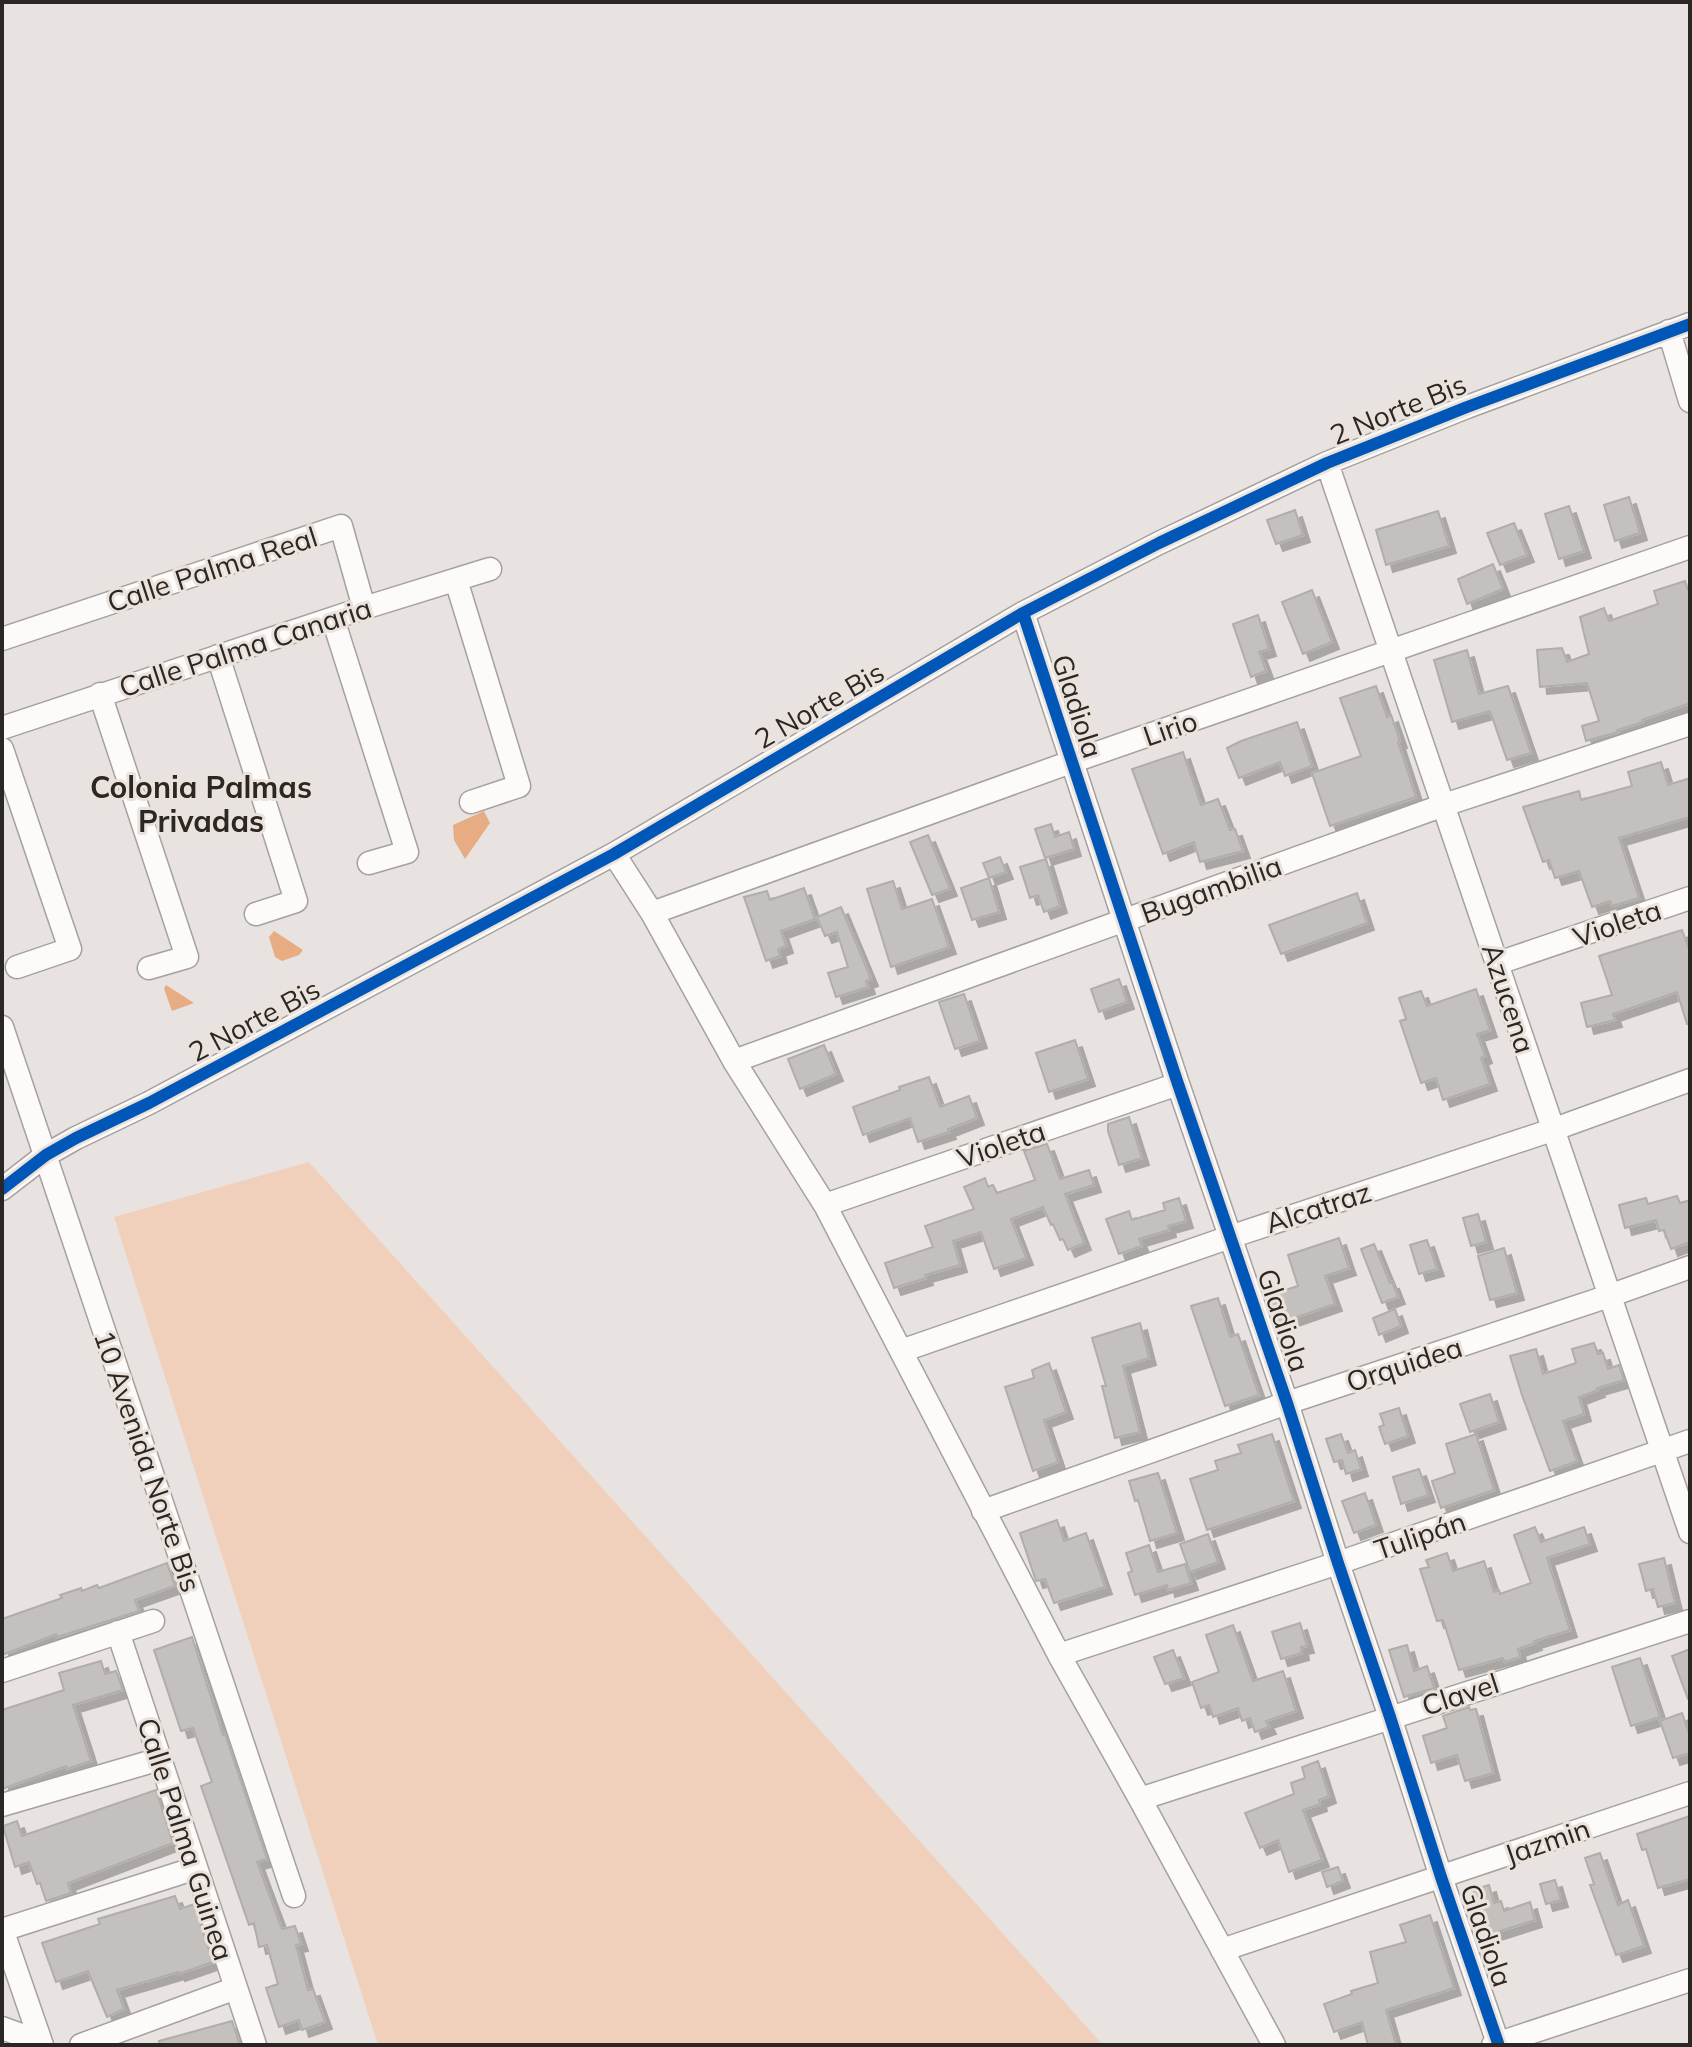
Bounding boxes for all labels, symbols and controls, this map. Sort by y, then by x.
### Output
street label: 2 Norte Bis [1325,366,1471,452]
street label: Calle Palma Real [103,519,321,619]
street label: Calle Palma Canaria [114,590,376,704]
street label: Gladiola [1045,650,1111,762]
street label: 2 Norte Bis [748,654,890,756]
street label: Lirio [1138,703,1202,753]
district label: Colonia Palmas Privadas [90,768,312,840]
street label: Bugambilia [1136,847,1286,931]
street label: Violeta [1568,892,1666,954]
street label: Azucena [1475,939,1543,1057]
street label: 2 Norte Bis [182,971,326,1069]
street label: Violeta [952,1113,1050,1175]
street label: Alcatraz [1261,1174,1375,1240]
street label: Gladiola [1250,1264,1318,1376]
street label: 10 Avenida Norte Bis [87,1326,209,1596]
street label: Orquidea [1341,1329,1467,1399]
street label: Tulipán [1370,1503,1470,1567]
street label: Clavel [1417,1665,1503,1723]
street label: Calle Palma Guinea [130,1713,242,1965]
street label: Jazmin [1500,1810,1594,1872]
street label: Gladiola [1453,1879,1521,1991]

